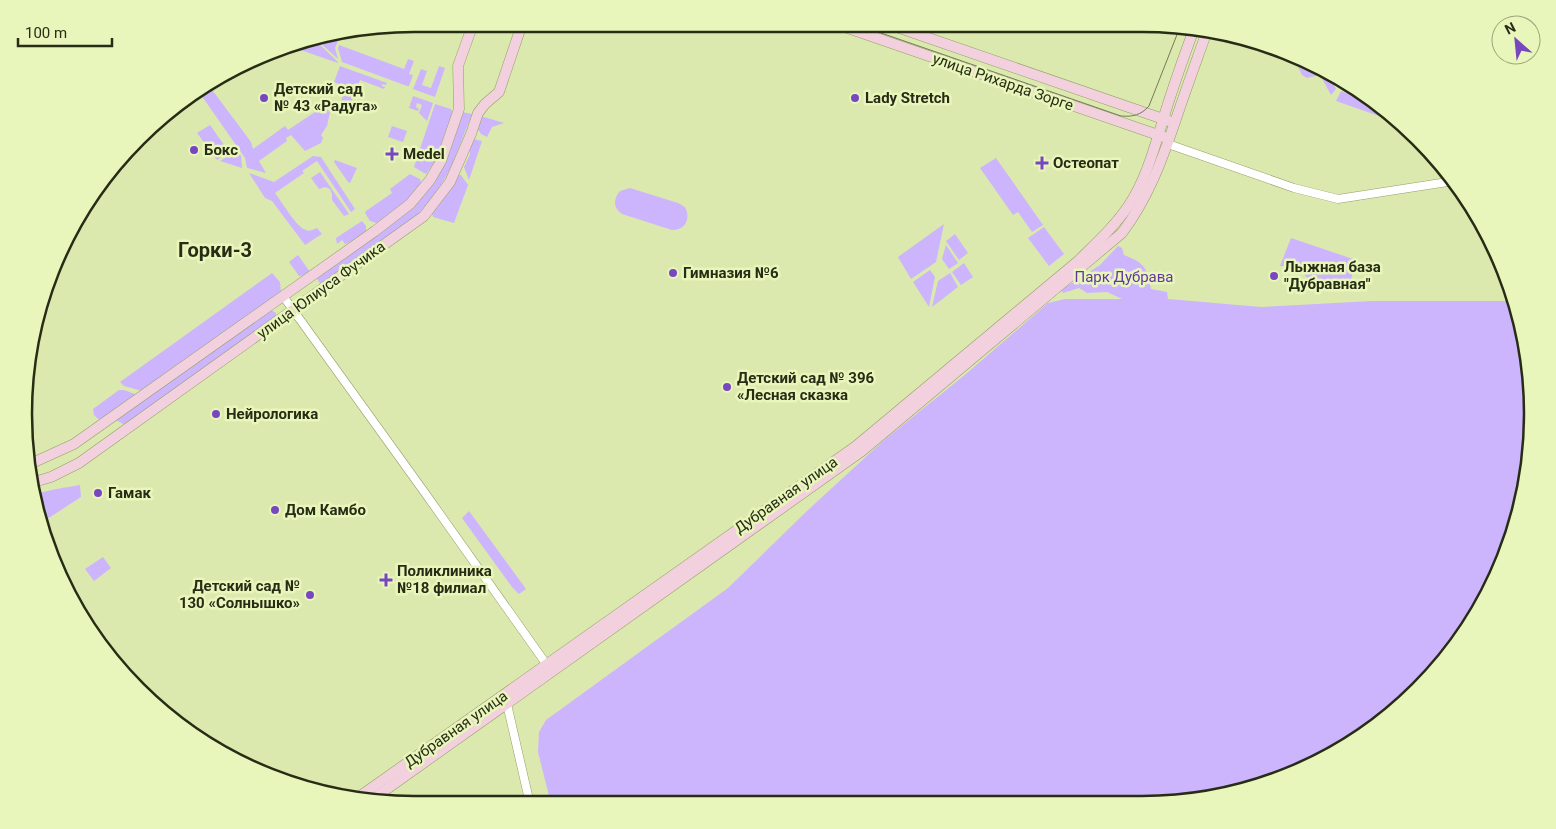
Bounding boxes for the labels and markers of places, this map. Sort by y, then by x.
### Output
place label: Детский сад № 43 «Радуга» [274,80,378,115]
place label: Lady Stretch [865,89,950,107]
marker: Детский сад № 43 «Радуга» [258,92,270,104]
marker: Lady Stretch [849,92,861,104]
place label: Бокс [204,141,238,159]
marker: Бокс [188,144,200,156]
place label: Medel [403,145,445,163]
marker: Medel [385,147,399,161]
place label: Остеопат [1053,154,1119,172]
marker: Остеопат [1035,156,1049,170]
place label: Лыжная база "Дубравная" [1284,258,1381,293]
place label: Гимназия №6 [683,264,779,282]
marker: Гимназия №6 [667,267,679,279]
marker: Лыжная база "Дубравная" [1268,270,1280,282]
place label: Детский сад № 396 «Лесная сказка [737,369,874,404]
marker: Детский сад № 396 «Лесная сказка [721,381,733,393]
place label: Нейрологика [226,405,318,423]
marker: Нейрологика [210,408,222,420]
place label: Гамак [108,484,152,502]
marker: Гамак [92,487,104,499]
place label: Дом Камбо [285,501,366,519]
marker: Дом Камбо [269,504,281,516]
place label: Поликлиника №18 филиал [397,562,492,597]
marker: Поликлиника №18 филиал [379,573,393,587]
place label: Детский сад № 130 «Солнышко» [179,577,300,612]
marker: Детский сад № 130 «Солнышко» [304,589,316,601]

